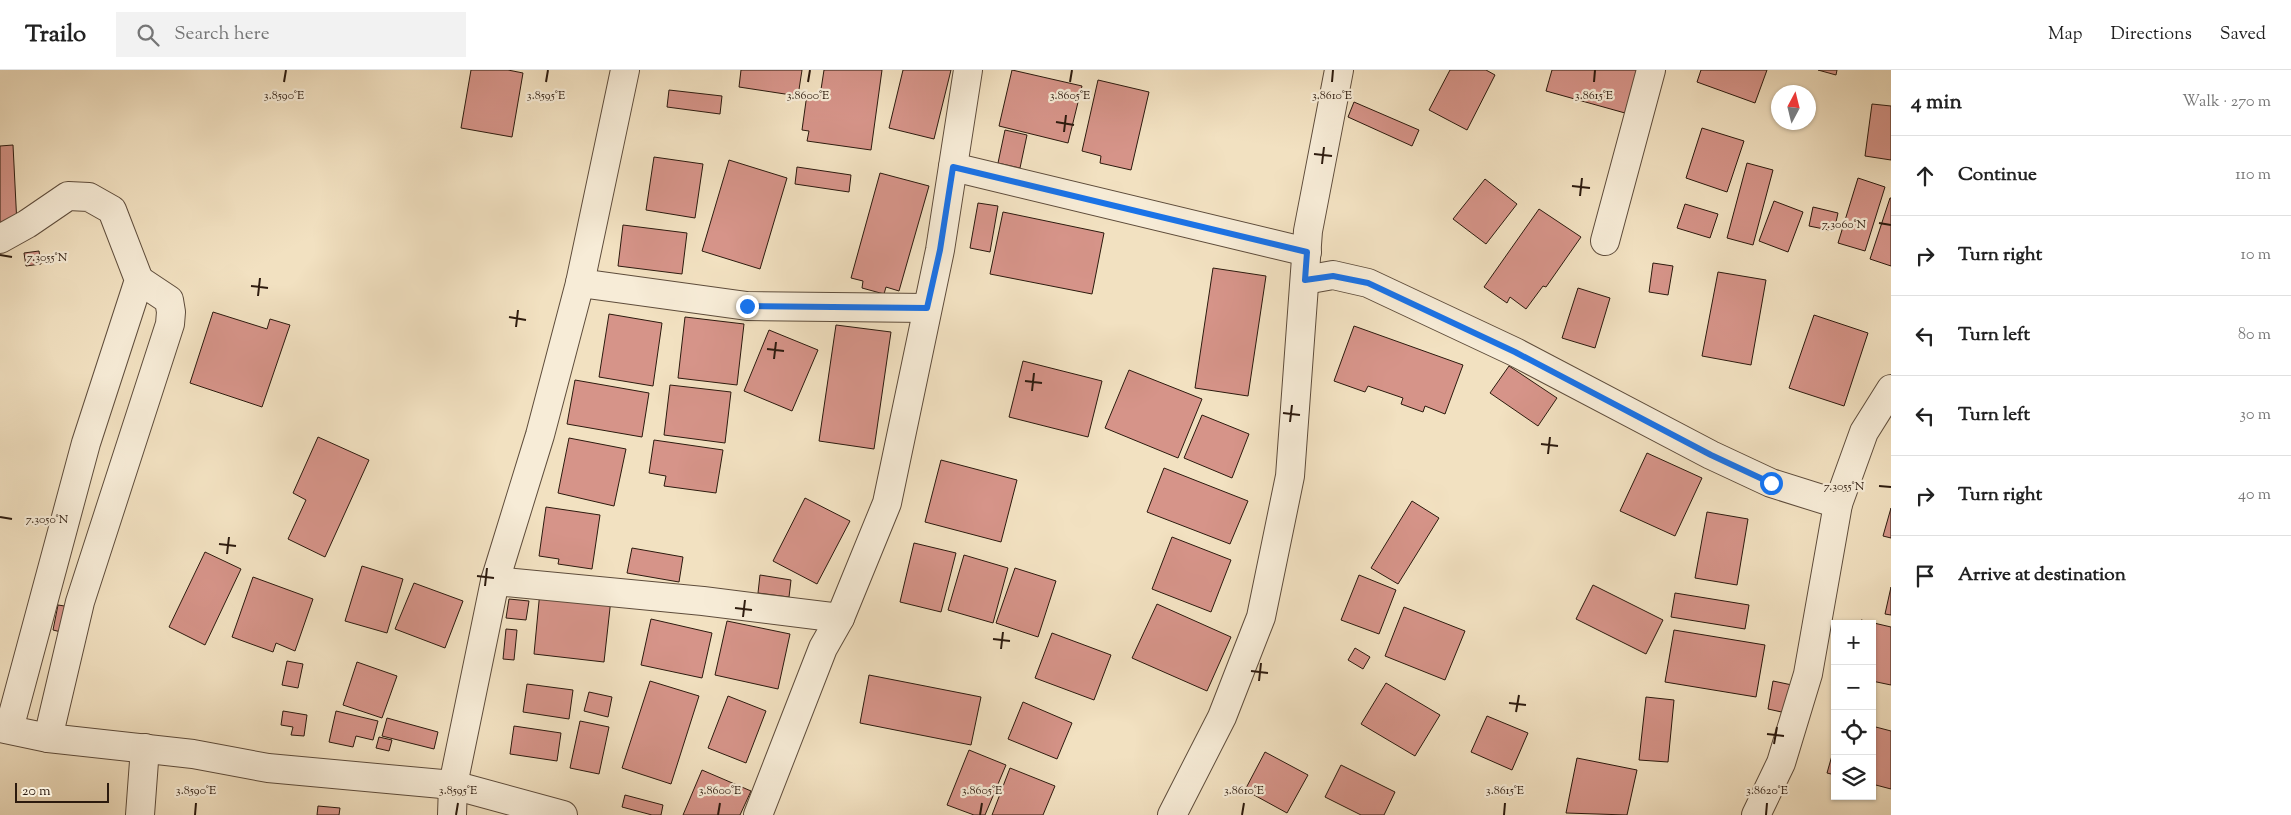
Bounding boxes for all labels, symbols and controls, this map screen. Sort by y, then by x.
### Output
search box [116,12,466,57]
text: Trailo [25,18,86,52]
icon: search [134,21,162,49]
text: Search here [174,21,270,48]
text: Map [2048,22,2083,48]
text: Directions [2111,22,2192,48]
text: Saved [2220,22,2266,48]
north arrow [1771,85,1816,130]
text: 3.8590°E [264,87,305,105]
text: 3.8595°E [527,87,566,105]
text: 3.8600°E [787,87,830,105]
text: 3.8605°E [1050,87,1091,105]
text: 3.8610°E [1312,87,1353,105]
text: 3.8615°E [1575,87,1614,105]
text: 4 min [1911,88,1962,118]
text: Walk · 270 m [2182,91,2271,114]
icon: ahead [1911,162,1939,190]
text: Continue [1958,162,2037,189]
text: 110 m [2235,164,2271,187]
text: 7.3060°N [1822,216,1867,234]
icon: right [1911,242,1939,270]
text: Turn right [1958,242,2042,269]
text: 10 m [2241,244,2271,267]
text: 7.3055°N [27,249,68,267]
route end [736,295,759,318]
icon: left [1911,322,1939,350]
text: Turn left [1958,322,2030,349]
text: 80 m [2238,324,2271,347]
icon: left [1911,402,1939,430]
text: Turn left [1958,402,2030,429]
text: 30 m [2240,404,2271,427]
route start [1760,472,1783,495]
text: 7.3055°N [1824,478,1865,496]
icon: right [1911,482,1939,510]
text: Turn right [1958,482,2042,509]
text: 40 m [2238,484,2271,507]
text: 7.3050°N [26,511,69,529]
icon: arrive [1911,562,1939,590]
text: Arrive at destination [1958,562,2126,589]
map controls [1831,620,1876,800]
button: + [1831,620,1876,665]
button: − [1831,665,1876,710]
button: locate [1831,710,1876,755]
button: layers [1831,755,1876,800]
scale bar [15,780,109,803]
text: 20 m [22,782,51,802]
text: 3.8590°E [176,782,217,800]
text: 3.8595°E [439,782,478,800]
text: 3.8600°E [699,782,742,800]
text: 3.8605°E [962,782,1003,800]
text: 3.8610°E [1224,782,1265,800]
text: 3.8615°E [1486,782,1525,800]
text: 3.8620°E [1746,782,1789,800]

